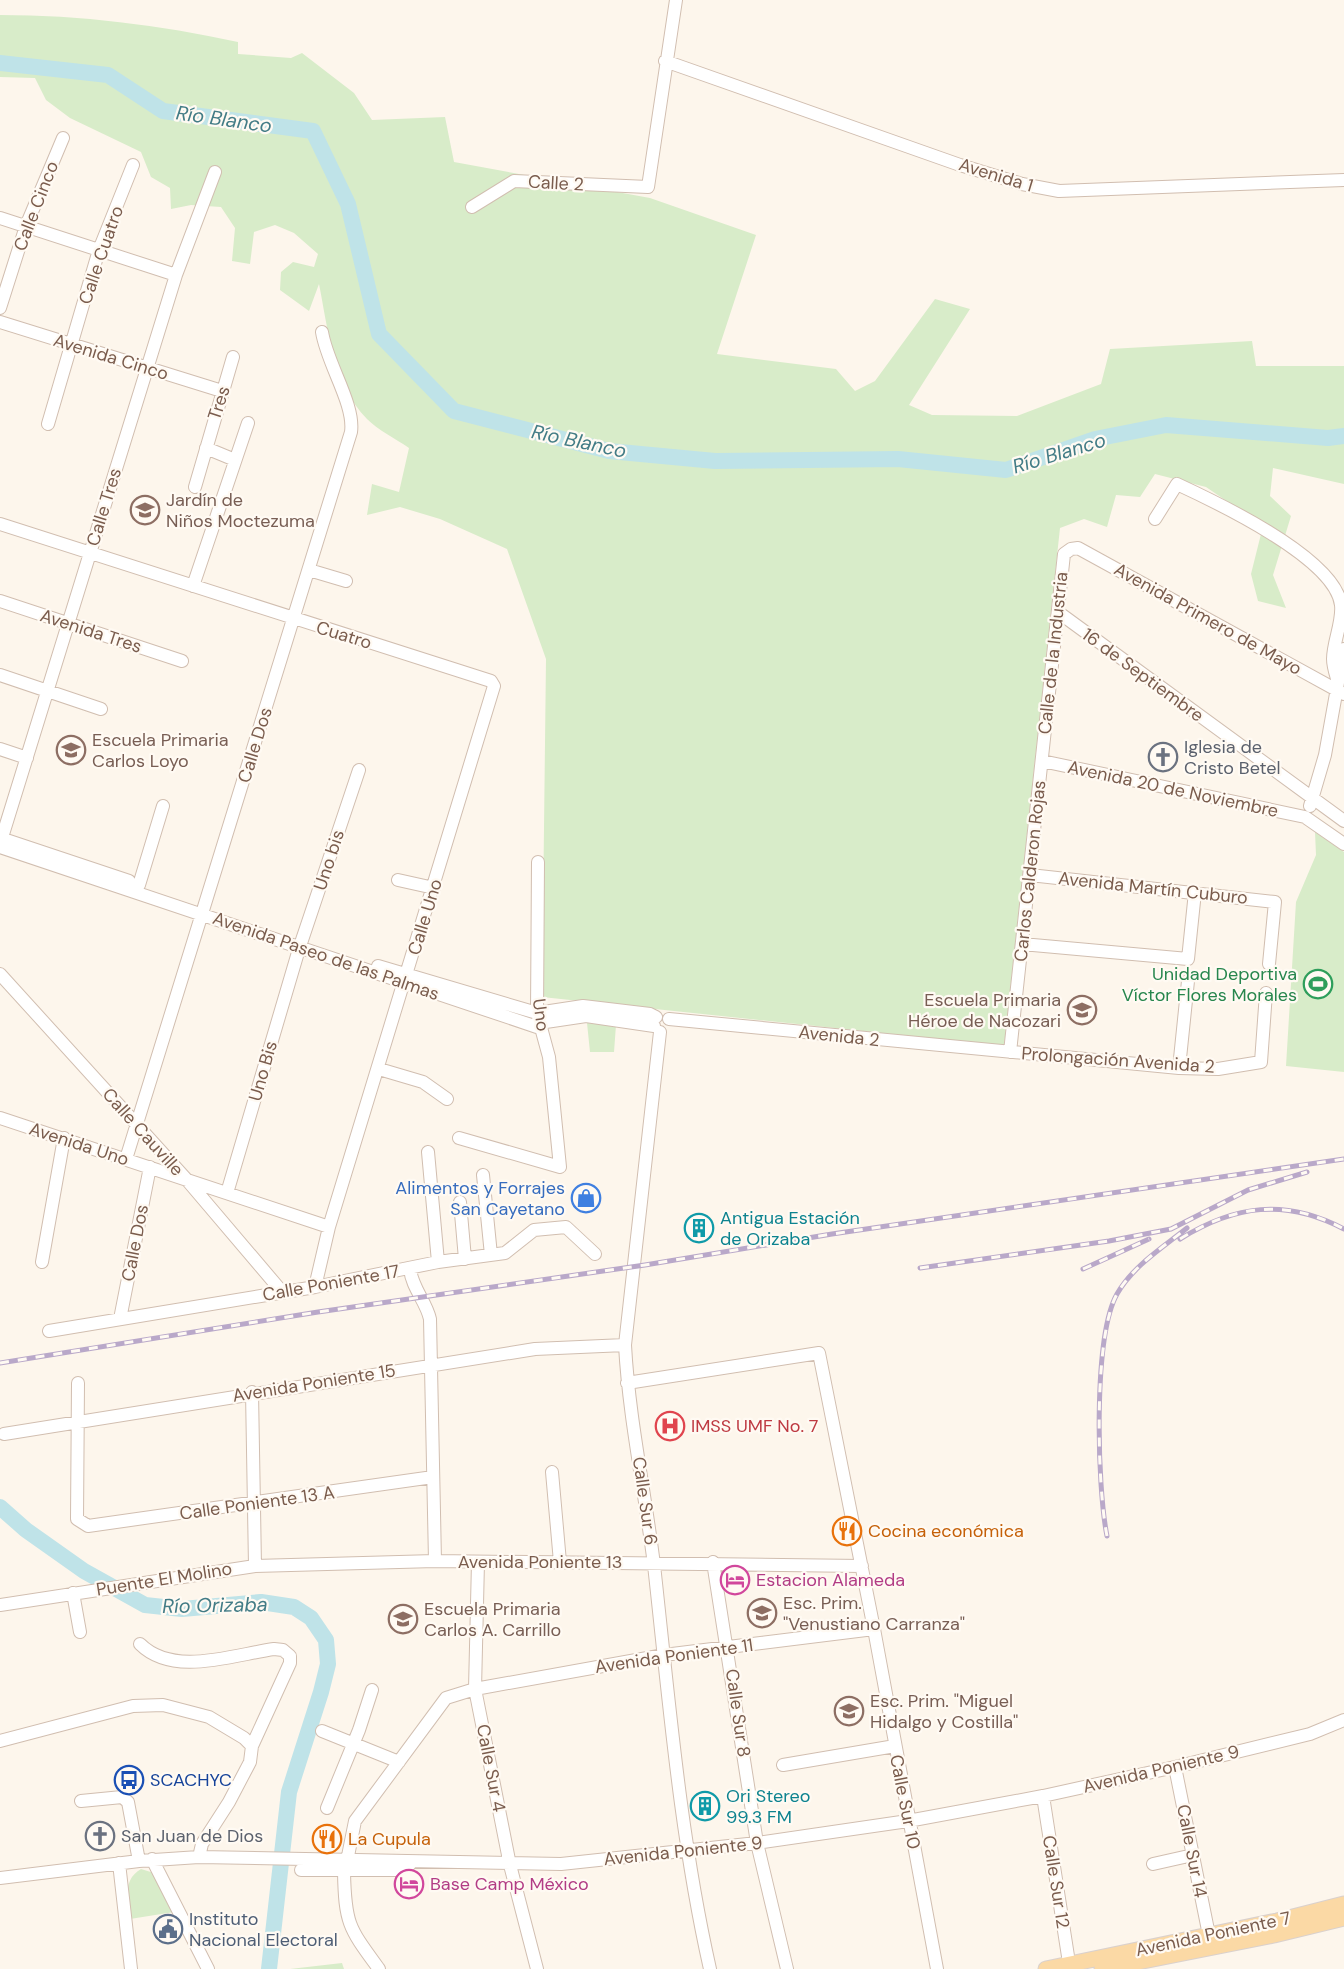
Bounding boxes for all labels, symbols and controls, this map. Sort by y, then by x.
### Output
water label: Río Blanco [174,99,274,139]
street label: Avenida 1 [956,152,1036,198]
street label: Calle Cinco [8,158,64,254]
street label: Calle 2 [527,170,585,196]
street label: Calle Cuatro [73,203,129,307]
street label: Avenida Cinco [50,328,172,386]
street label: Tres [202,383,236,423]
water label: Río Blanco [529,418,629,464]
water label: Río Blanco [1009,426,1109,480]
street label: Calle Tres [81,465,127,549]
place label: Jardín de Niños Moctezuma [166,488,315,533]
school or university icon: Jardín de Niños Moctezuma [129,494,161,526]
street label: Avenida Primero de Mayo [1110,557,1306,681]
street label: Calle de la Industria [1033,571,1073,735]
street label: Avenida Tres [37,603,145,659]
street label: Cuatro [313,615,375,655]
street label: 16 de Septiembre [1077,623,1209,727]
street label: Calle Dos [232,704,278,786]
place label: Escuela Primaria Carlos Loyo [92,728,229,773]
school or university icon: Escuela Primaria Carlos Loyo [55,734,87,766]
place label: Iglesia de Cristo Betel [1184,735,1281,780]
church icon: Iglesia de Cristo Betel [1147,741,1179,773]
street label: Avenida 20 de Noviembre [1065,755,1281,823]
street label: Carlos Calderon Rojas [1009,779,1051,963]
street label: Uno bis [308,827,350,893]
street label: Avenida Martín Cuburo [1057,866,1249,910]
street label: Calle Uno [402,876,448,958]
street label: Avenida Paseo de las Palmas [210,906,442,1006]
place label: Unidad Deportiva Víctor Flores Morales [1122,962,1297,1007]
sports icon: Unidad Deportiva Víctor Flores Morales [1302,968,1334,1000]
place label: Escuela Primaria Héroe de Nacozari [908,988,1061,1033]
school or university icon: Escuela Primaria Héroe de Nacozari [1066,994,1098,1026]
street label: Uno [527,997,555,1033]
street label: Avenida 2 [797,1020,881,1052]
street label: Uno Bis [243,1038,283,1104]
street label: Prolongación Avenida 2 [1020,1041,1216,1079]
street label: Calle Cauville [97,1083,189,1181]
street label: Avenida Uno [26,1117,132,1171]
place label: Alimentos y Forrajes San Cayetano [395,1176,565,1221]
shop icon: Alimentos y Forrajes San Cayetano [570,1182,602,1214]
street label: Calle Dos [116,1203,154,1283]
place label: Antigua Estación de Orizaba [720,1206,860,1251]
building icon: Antigua Estación de Orizaba [683,1212,715,1244]
street label: Calle Poniente 17 [261,1259,401,1307]
street label: Avenida Poniente 15 [231,1358,397,1408]
hospital icon: IMSS UMF No. 7 [654,1410,686,1442]
place label: IMSS UMF No. 7 [691,1414,818,1438]
street label: Calle Sur 6 [627,1455,663,1547]
street label: Calle Poniente 13 A [178,1480,336,1526]
restaurant icon: Cocina económica [831,1515,863,1547]
place label: Cocina económica [868,1519,1024,1543]
street label: Avenida Poniente 13 [458,1550,622,1574]
street label: Puente El Molino [94,1556,234,1602]
hotel icon: Estacion Alameda [719,1564,751,1596]
place label: Estacion Alameda [756,1568,905,1592]
water label: Río Orizaba [162,1591,268,1619]
place label: Esc. Prim. "Venustiano Carranza" [783,1591,965,1636]
place label: Escuela Primaria Carlos A. Carrillo [424,1597,561,1642]
school or university icon: Esc. Prim. "Venustiano Carranza" [746,1597,778,1629]
school or university icon: Escuela Primaria Carlos A. Carrillo [387,1603,419,1635]
street label: Avenida Poniente 11 [593,1633,755,1679]
street label: Calle Sur 8 [720,1667,756,1759]
place label: Esc. Prim. "Miguel Hidalgo y Costilla" [870,1689,1018,1734]
school or university icon: Esc. Prim. "Miguel Hidalgo y Costilla" [833,1695,865,1727]
street label: Calle Sur 4 [471,1722,511,1814]
street label: Avenida Poniente 9 [1080,1739,1242,1799]
street label: Calle Sur 10 [884,1753,926,1851]
bus stop icon: SCACHYC [113,1764,145,1796]
place label: SCACHYC [150,1768,232,1792]
place label: Ori Stereo 99.3 FM [726,1784,810,1829]
building icon: Ori Stereo 99.3 FM [689,1790,721,1822]
street label: Calle Sur 14 [1171,1802,1213,1900]
church icon: San Juan de Dios [84,1820,116,1852]
restaurant icon: La Cupula [311,1823,343,1855]
place label: San Juan de Dios [121,1824,263,1848]
place label: La Cupula [348,1827,431,1851]
street label: Avenida Poniente 9 [602,1831,764,1871]
street label: Calle Sur 12 [1037,1834,1075,1930]
hotel icon: Base Camp México [393,1868,425,1900]
place label: Base Camp México [430,1872,589,1896]
street label: Avenida Poniente 7 [1133,1906,1293,1962]
place label: Instituto Nacional Electoral [189,1907,338,1952]
public building icon: Instituto Nacional Electoral [152,1913,184,1945]

